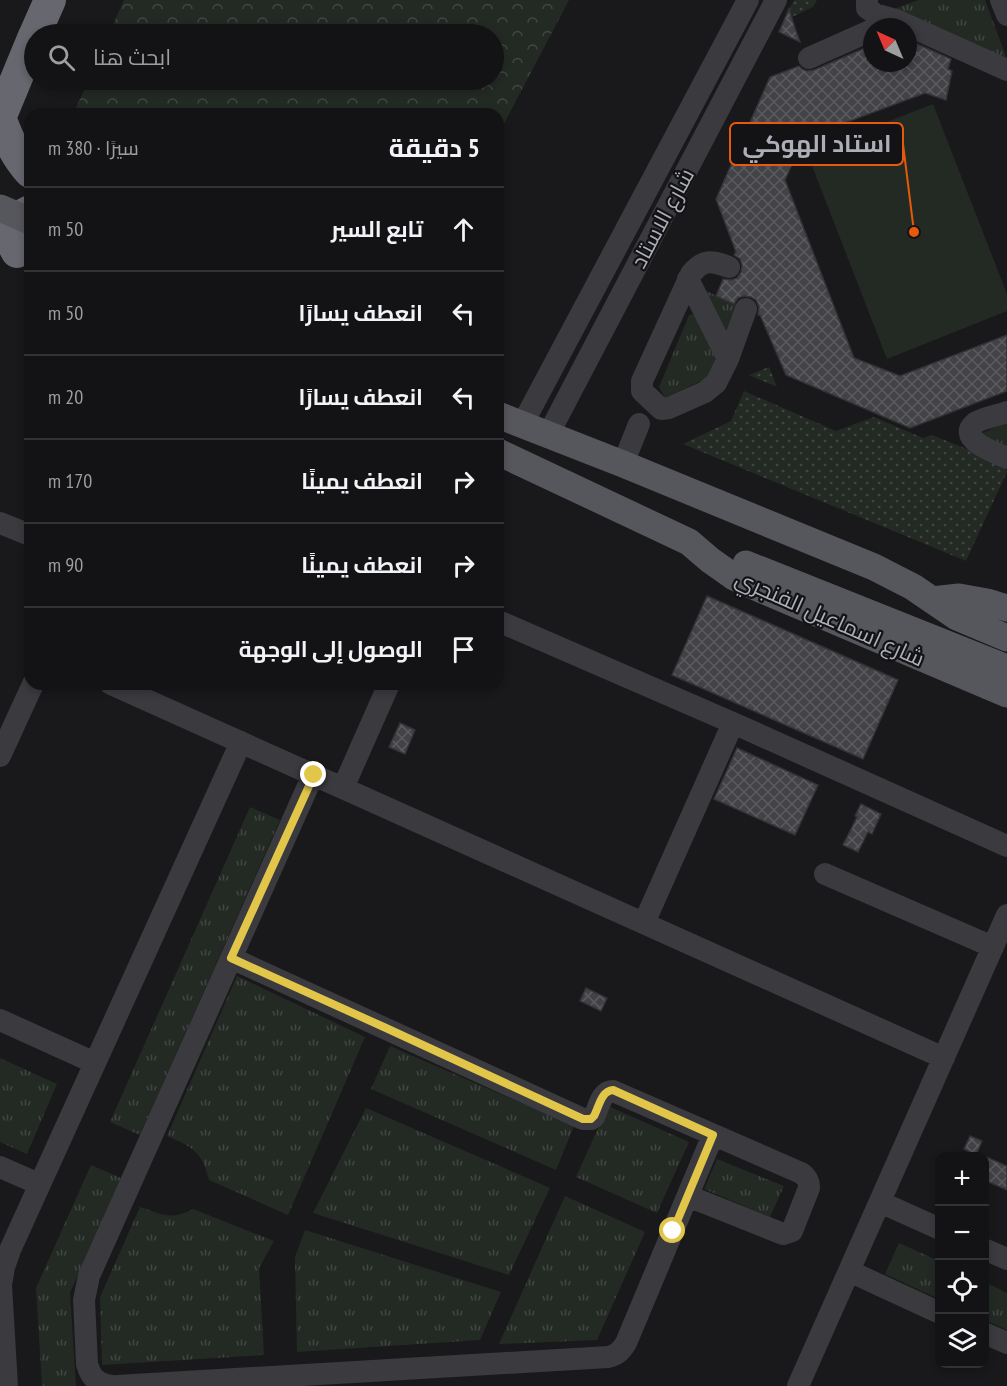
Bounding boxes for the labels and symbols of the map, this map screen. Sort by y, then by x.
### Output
north arrow [863,18,917,72]
callout: استاد الهوكي [730,123,903,165]
text: استاد الهوكي [743,128,891,163]
street label: شارع الاستاد [624,163,701,273]
street label: شارع اسماعيل الفنجري [730,564,929,675]
route end [300,761,326,787]
route start [659,1217,685,1243]

